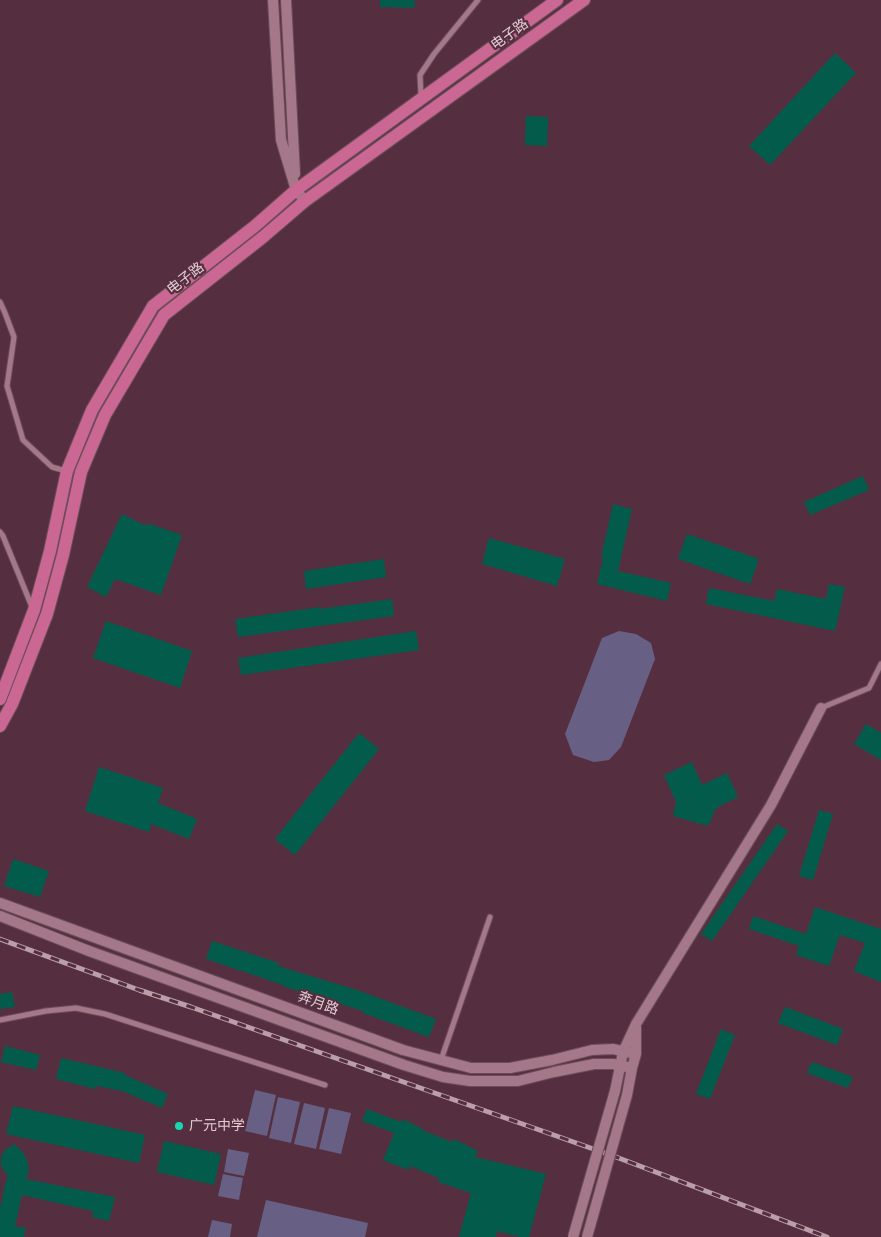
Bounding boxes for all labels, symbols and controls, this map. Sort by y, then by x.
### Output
street label: 电子路 [488,16,532,54]
street label: 电子路 [164,259,208,299]
street label: 奔月路 [295,989,341,1019]
place label: 广元中学 [189,1118,245,1134]
marker: 广元中学 [173,1120,185,1132]

